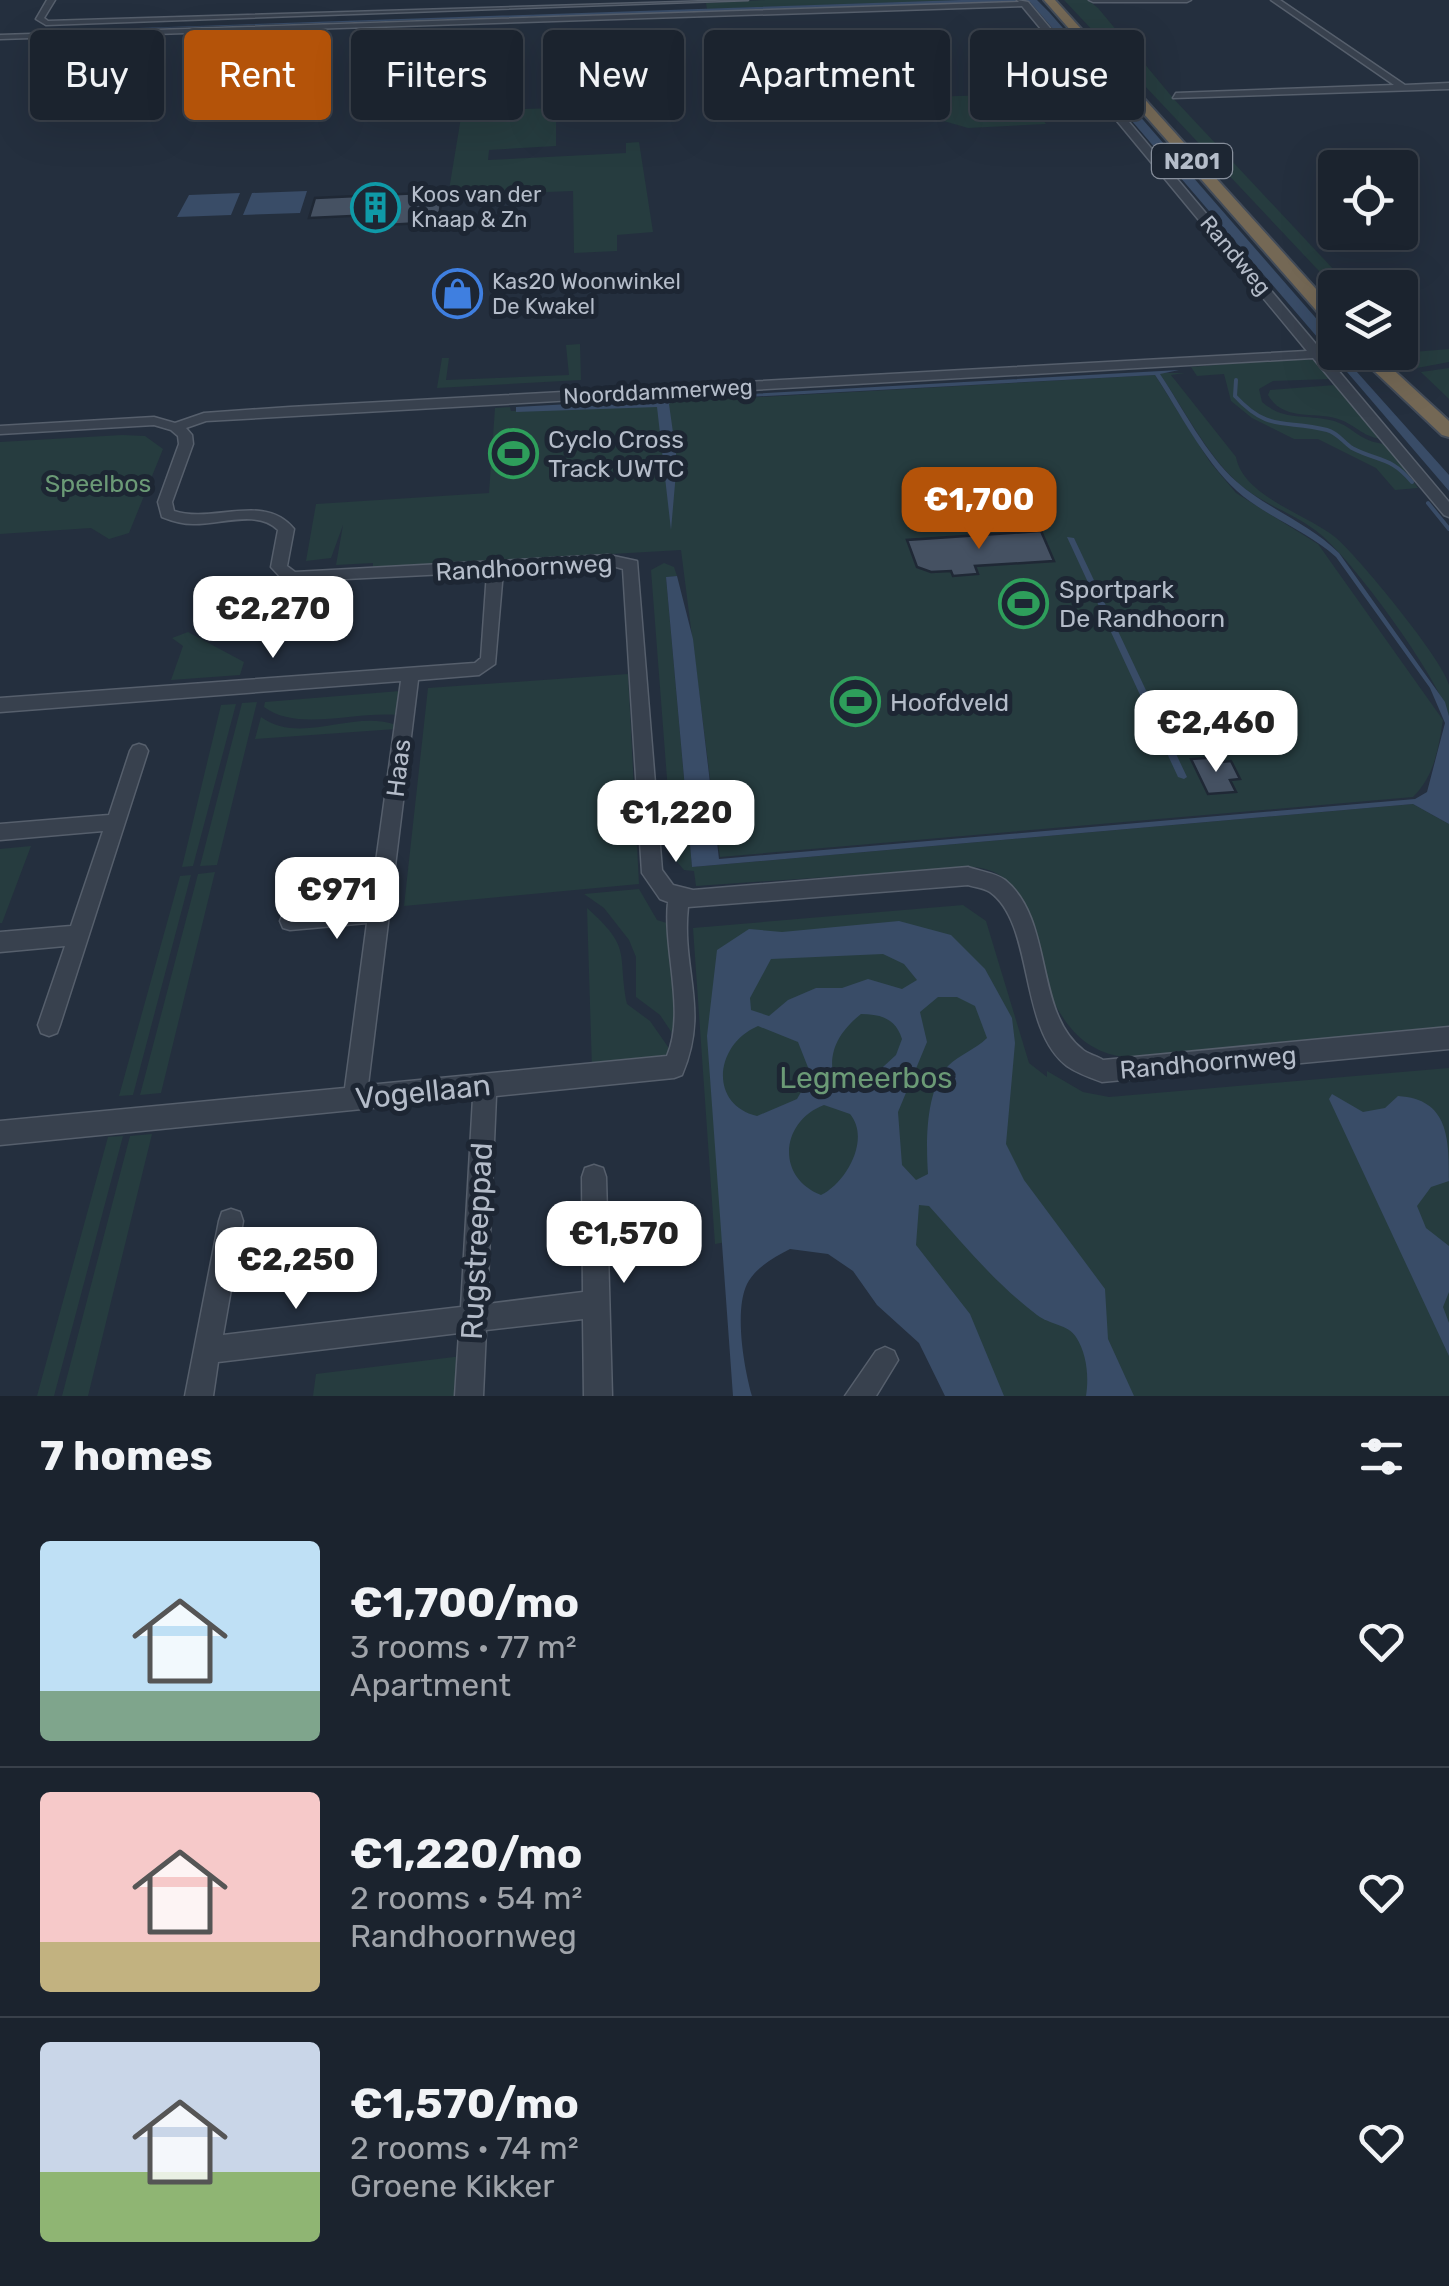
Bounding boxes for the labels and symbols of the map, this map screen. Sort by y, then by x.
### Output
road number: N201 [1152,144,1232,178]
building icon: Koos van der Knaap & Zn [350,181,402,233]
place label: Koos van der Knaap & Zn [411,181,542,233]
street label: Randweg [1194,210,1277,301]
shop icon: Kas20 Woonwinkel De Kwakel [431,268,483,320]
place label: Kas20 Woonwinkel De Kwakel [492,268,681,320]
street label: Noorddammerweg [563,373,753,410]
place label: Cyclo Cross Track UWTC [548,425,684,483]
sports icon: Cyclo Cross Track UWTC [487,427,539,479]
pin: €1,700 [898,467,1060,552]
park label: Speelbos [45,469,151,498]
street label: Randhoornweg [435,548,613,587]
place label: Sportpark De Randhoorn [1059,575,1225,633]
pin: €2,270 [192,576,354,661]
sports icon: Sportpark De Randhoorn [998,577,1050,629]
sports icon: Hoofdveld [829,676,881,728]
place label: Hoofdveld [890,688,1009,717]
pin: €2,460 [1135,690,1297,775]
street label: Haas [381,737,416,799]
pin: €1,220 [595,780,757,865]
pin: €971 [278,857,396,942]
street label: Randhoornweg [1118,1040,1298,1085]
park label: Legmeerbos [779,1060,953,1096]
street label: Vogellaan [354,1067,492,1117]
street label: Rugstreeppad [454,1141,500,1341]
pin: €1,570 [543,1201,705,1286]
pin: €2,250 [215,1227,377,1312]

